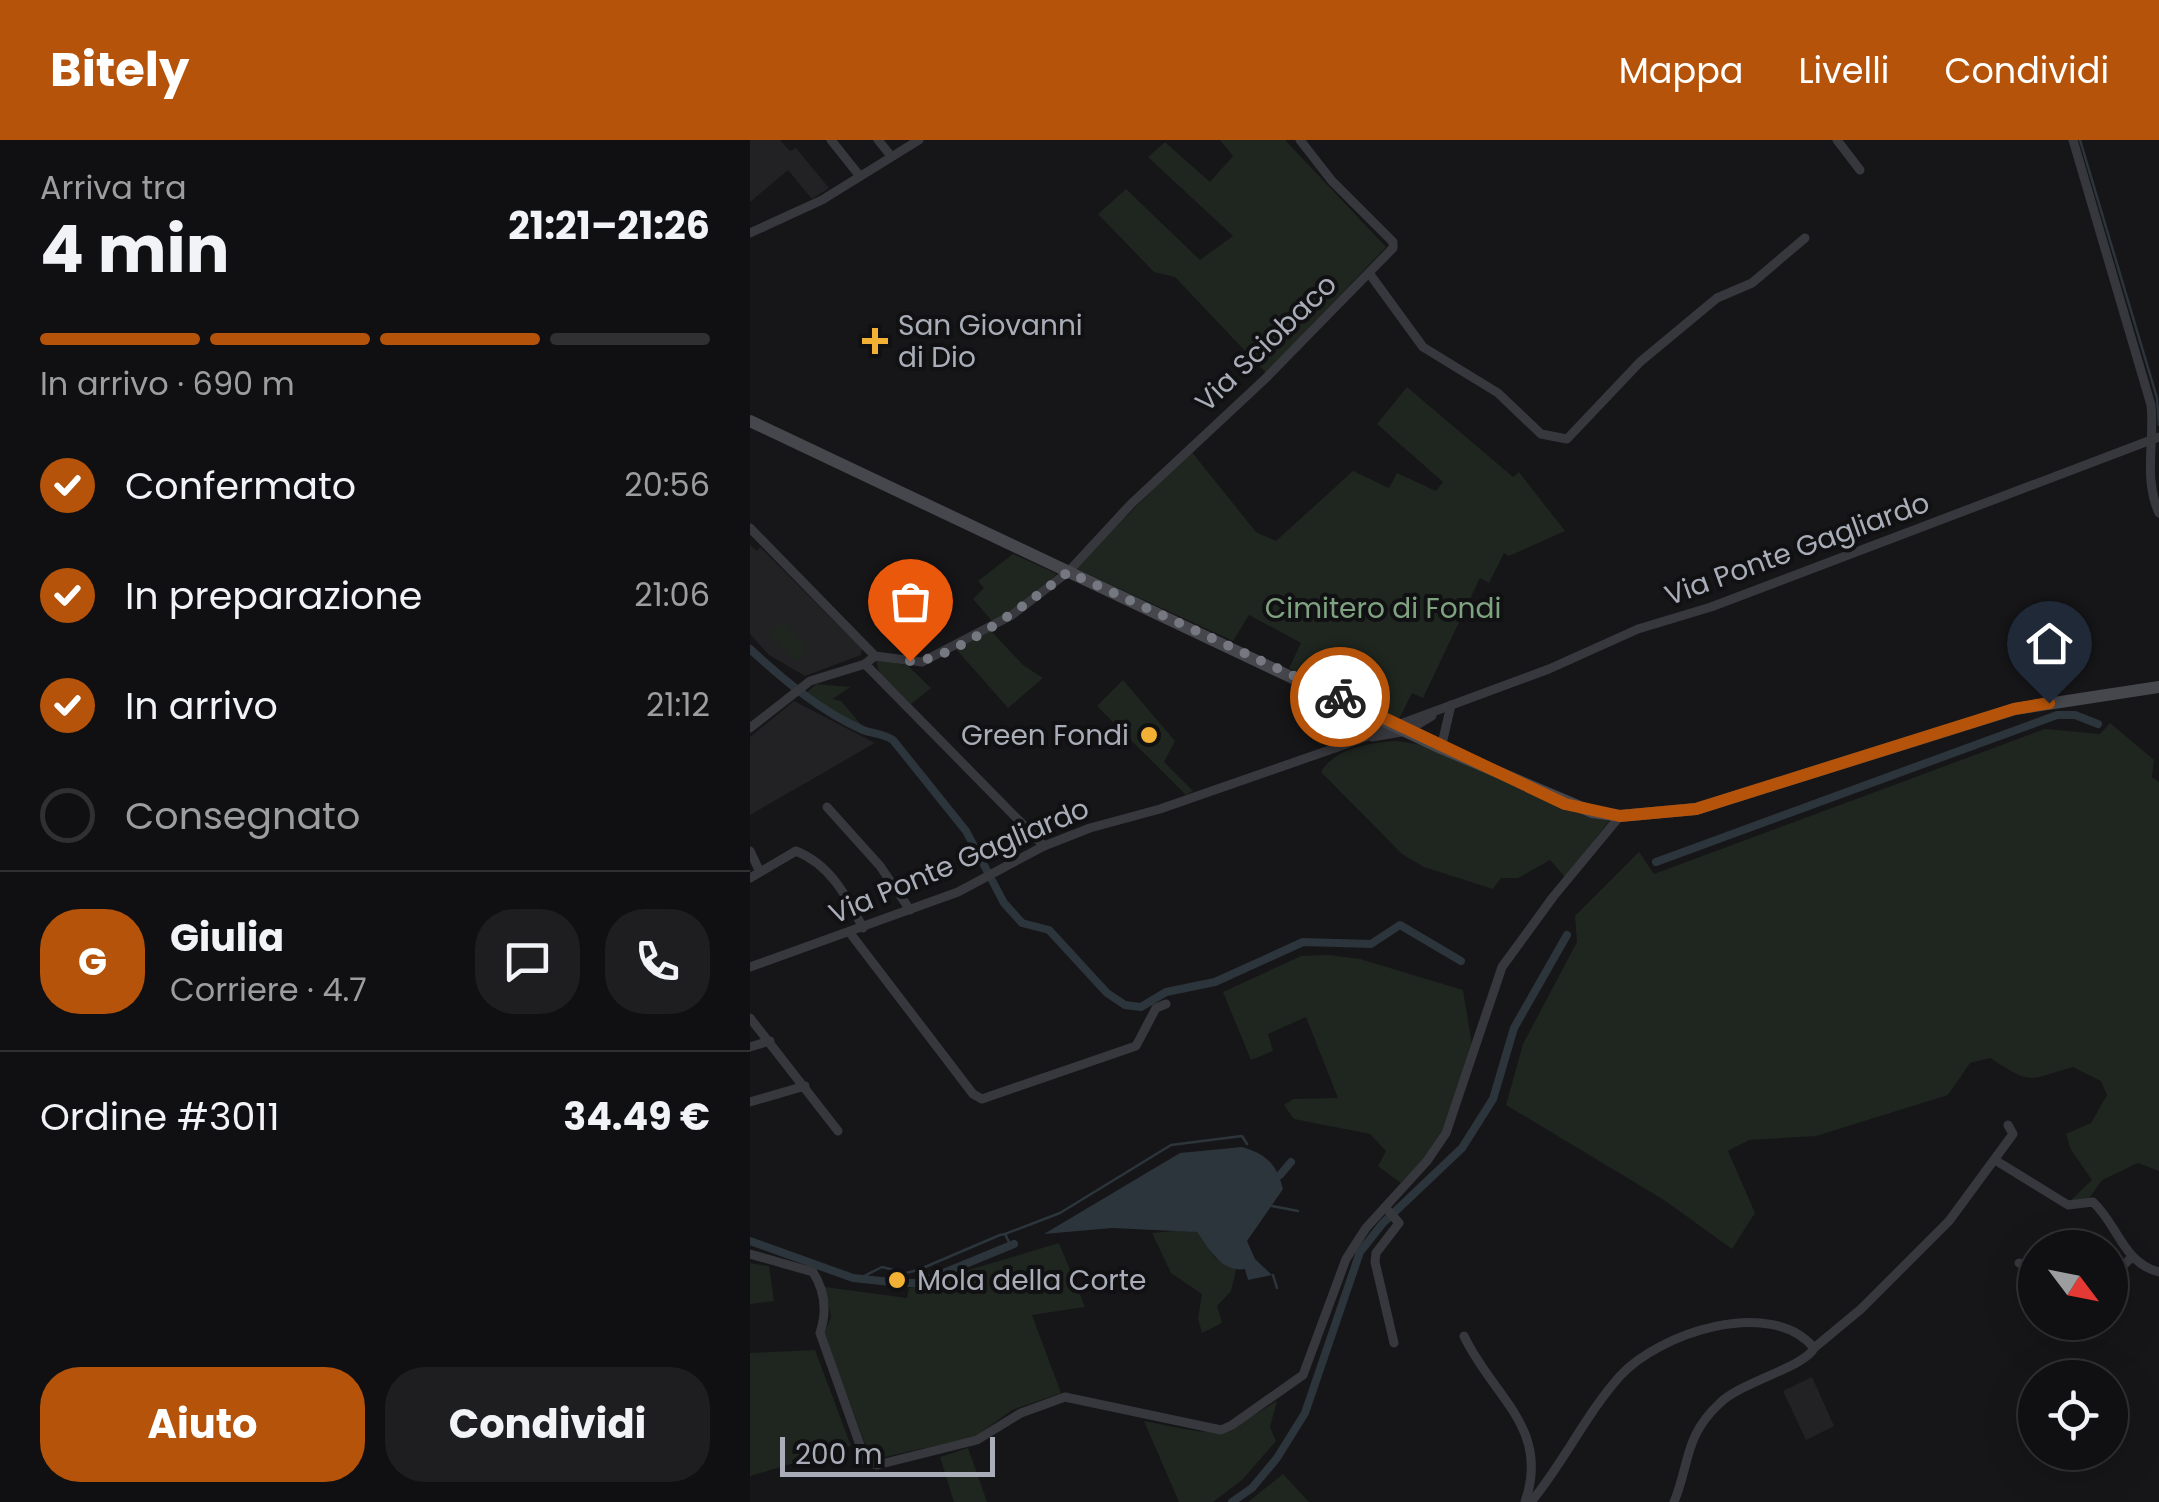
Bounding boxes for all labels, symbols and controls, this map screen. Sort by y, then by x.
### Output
text: Bitely [50,36,189,103]
text: Mappa [1619,46,1743,95]
text: Livelli [1798,46,1889,95]
text: Condividi [1944,46,2109,95]
text: Arriva tra [40,165,187,210]
text: 21:21–21:26 [508,199,710,252]
text: 4 min [40,204,230,295]
street label: Via Sciobaco [1187,265,1345,421]
place label: San Giovanni di Dio [898,306,1083,377]
marker: San Giovanni di Dio [862,328,888,354]
text: In arrivo · 690 m [40,361,295,406]
icon: check [40,458,95,513]
text: Confermato [125,459,356,512]
text: 20:56 [624,462,710,507]
street label: Via Ponte Gagliardo [1659,483,1935,615]
pin [868,559,953,662]
icon: check [40,568,95,623]
text: In preparazione [125,569,422,622]
text: 21:06 [634,572,710,617]
icon: bag [883,574,938,629]
park label: Cimitero di Fondi [1265,589,1501,628]
pin [2007,601,2092,704]
icon: home [2022,616,2077,671]
courier [1290,647,1390,747]
icon: bike [1313,670,1368,725]
icon: check [40,678,95,733]
text: In arrivo [125,679,278,732]
text: 21:12 [646,682,710,727]
place label: Green Fondi [961,716,1129,755]
marker: Green Fondi [1138,724,1160,746]
text: Consegnato [125,789,360,842]
street label: Via Ponte Gagliardo [823,789,1095,933]
button: chat [475,909,580,1014]
button: phone [605,909,710,1014]
text: Giulia [170,911,284,964]
text: G [78,935,107,988]
text: Corriere · 4.7 [170,967,367,1012]
text: Ordine #3011 [40,1090,280,1143]
text: 34.49 € [563,1090,710,1143]
north arrow [2018,1230,2128,1340]
map controls [2018,1230,2128,1470]
place label: Mola della Corte [917,1261,1146,1300]
marker: Mola della Corte [886,1269,908,1291]
button: locate [2018,1360,2128,1470]
button: Aiuto [40,1367,365,1482]
button: Condividi [385,1367,710,1482]
scale bar [780,1432,995,1476]
text: 200 m [795,1435,883,1474]

